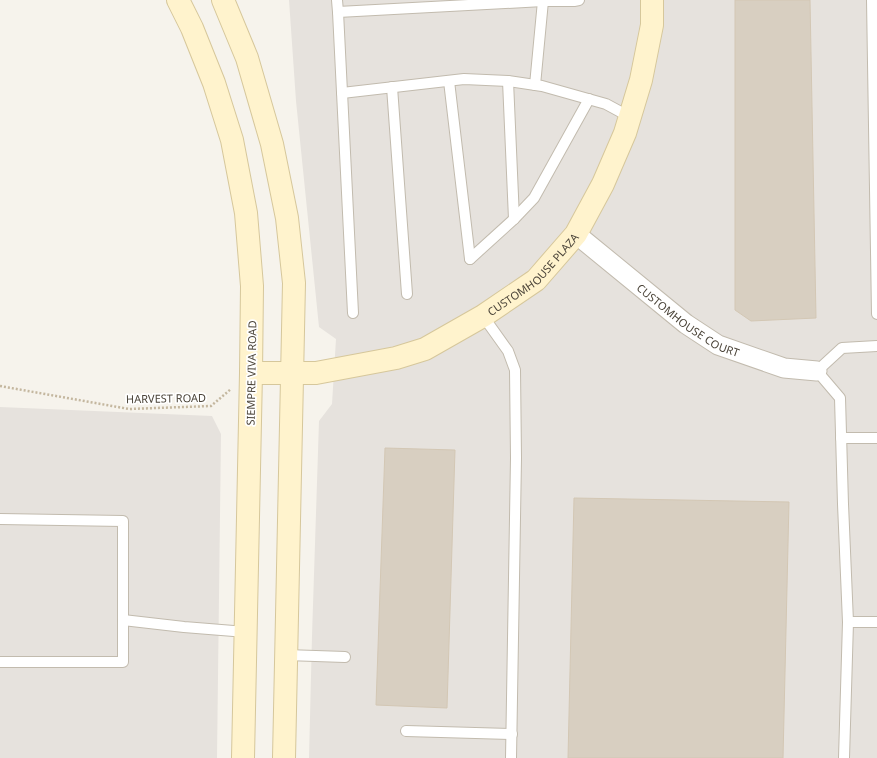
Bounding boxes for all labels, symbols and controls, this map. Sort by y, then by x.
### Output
street label: CUSTOMHOUSE PLAZA [484,229,582,319]
street label: CUSTOMHOUSE COURT [634,280,742,359]
street label: SIEMPRE VIVA ROAD [243,320,259,426]
street label: HARVEST ROAD [126,390,206,406]

